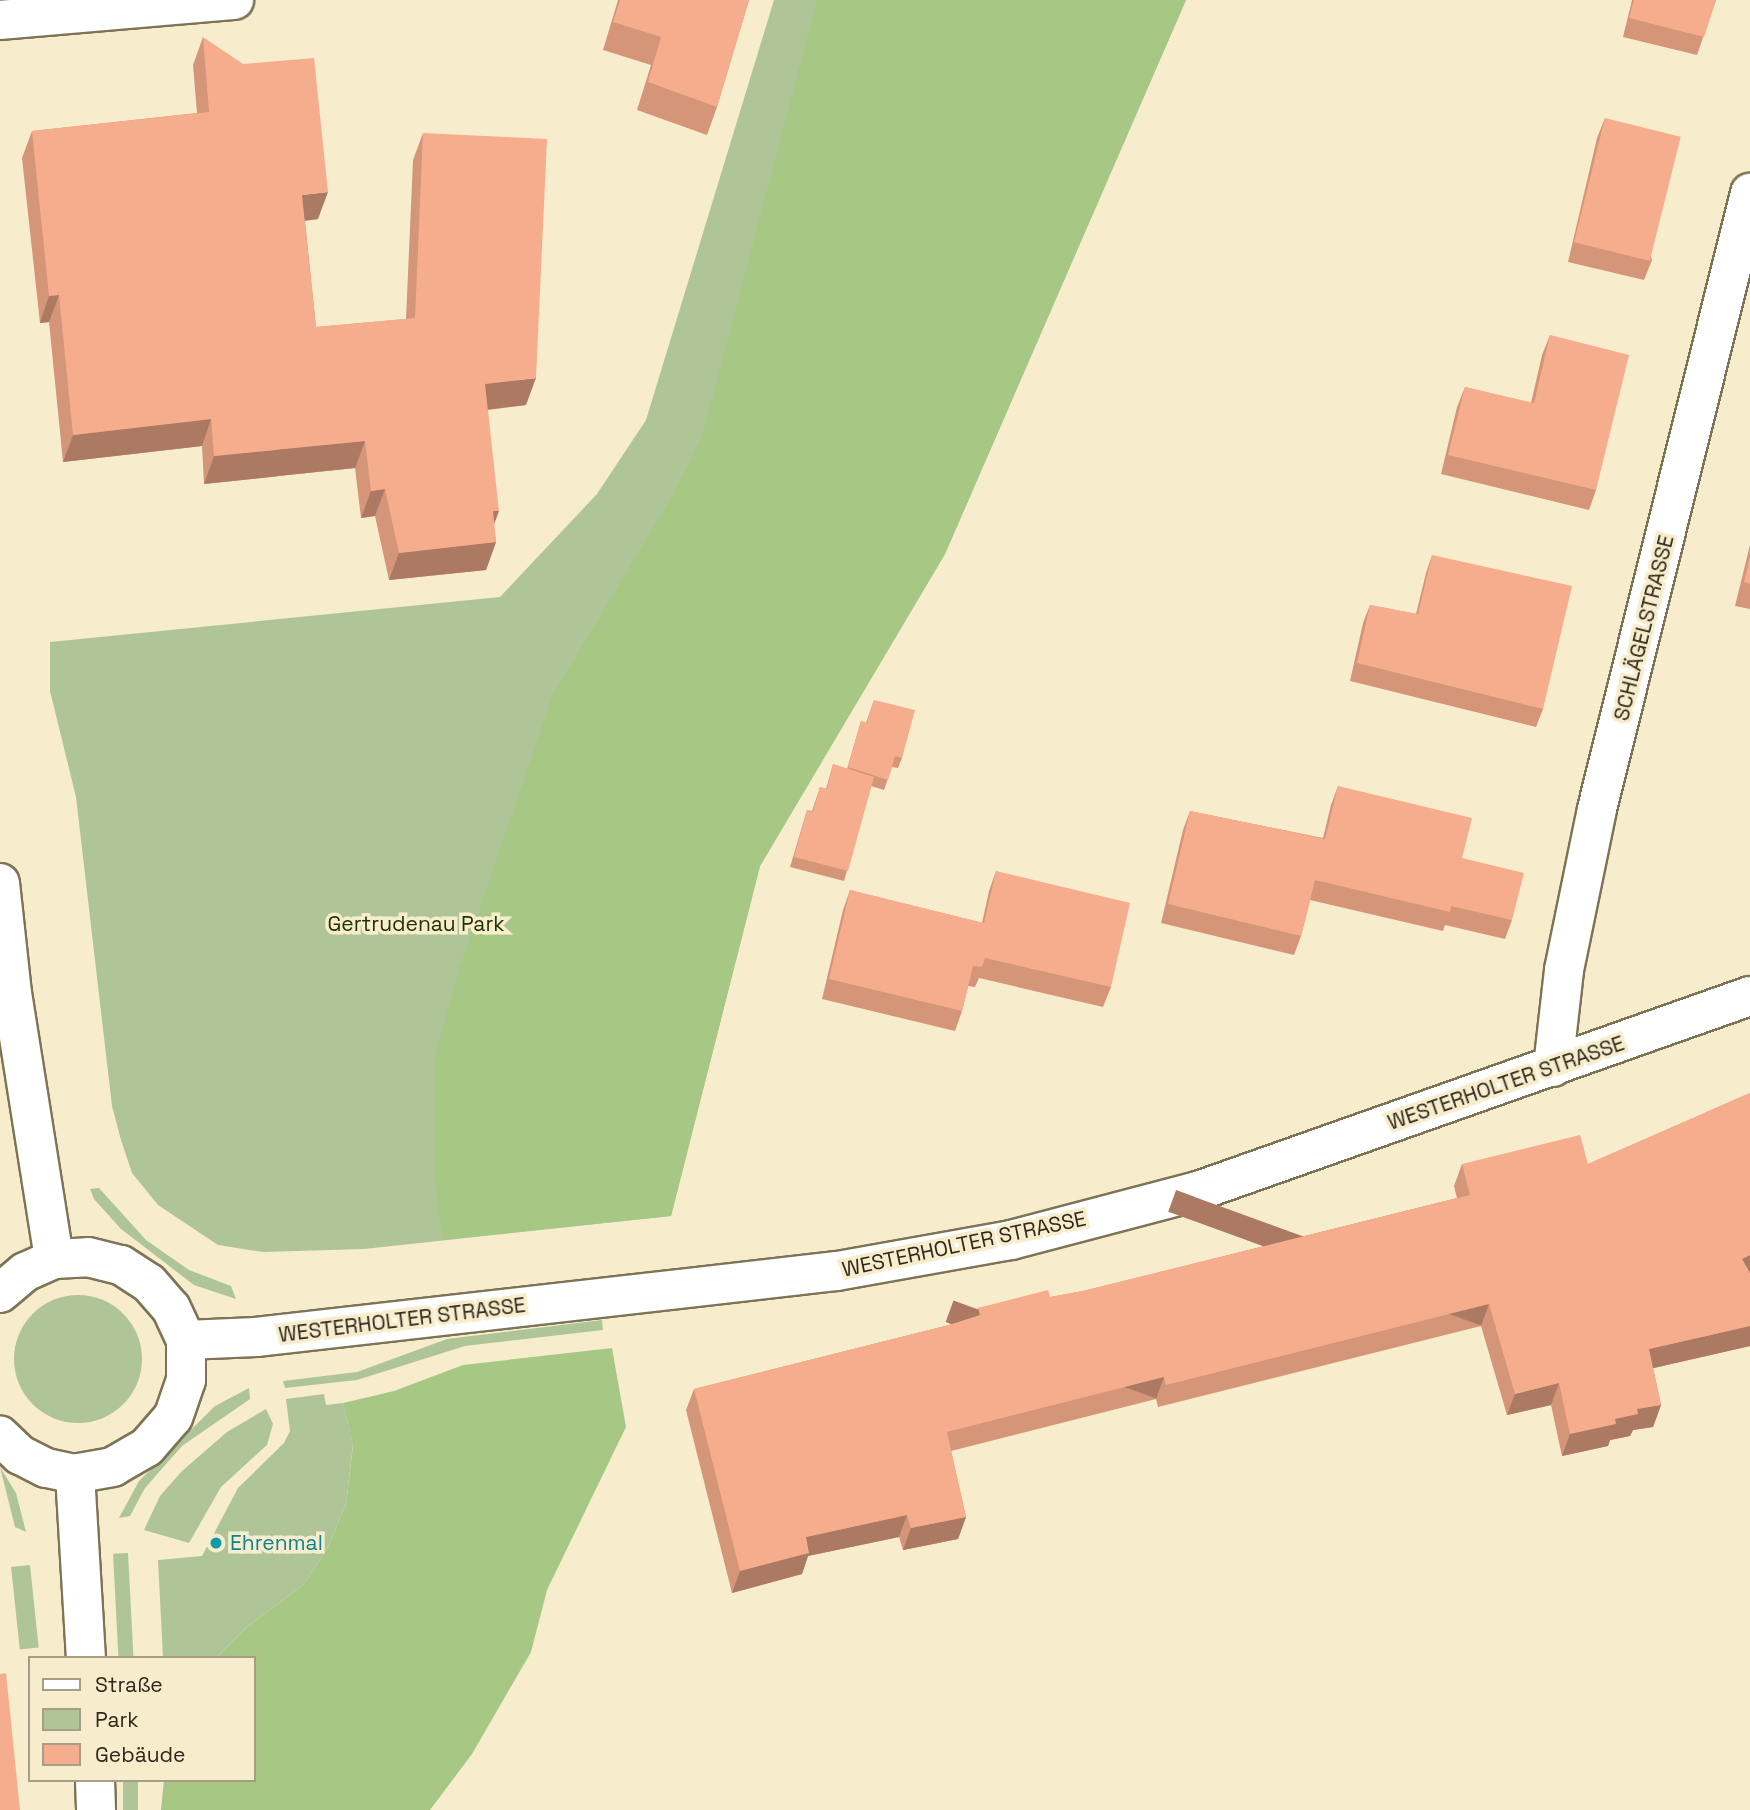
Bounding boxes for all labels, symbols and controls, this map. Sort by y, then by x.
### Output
street label: SCHLÄGELSTRASSE [1609,533,1679,723]
park label: Gertrudenau Park [327,911,505,937]
street label: WESTERHOLTER STRASSE [1384,1031,1628,1135]
street label: WESTERHOLTER STRASSE [840,1206,1088,1282]
street label: WESTERHOLTER STRASSE [277,1292,527,1348]
place label: Ehrenmal [230,1530,323,1556]
marker: Ehrenmal [208,1535,224,1551]
legend [28,1656,256,1782]
text: Straße [95,1671,163,1698]
text: Park [95,1706,139,1733]
text: Gebäude [95,1741,185,1768]

